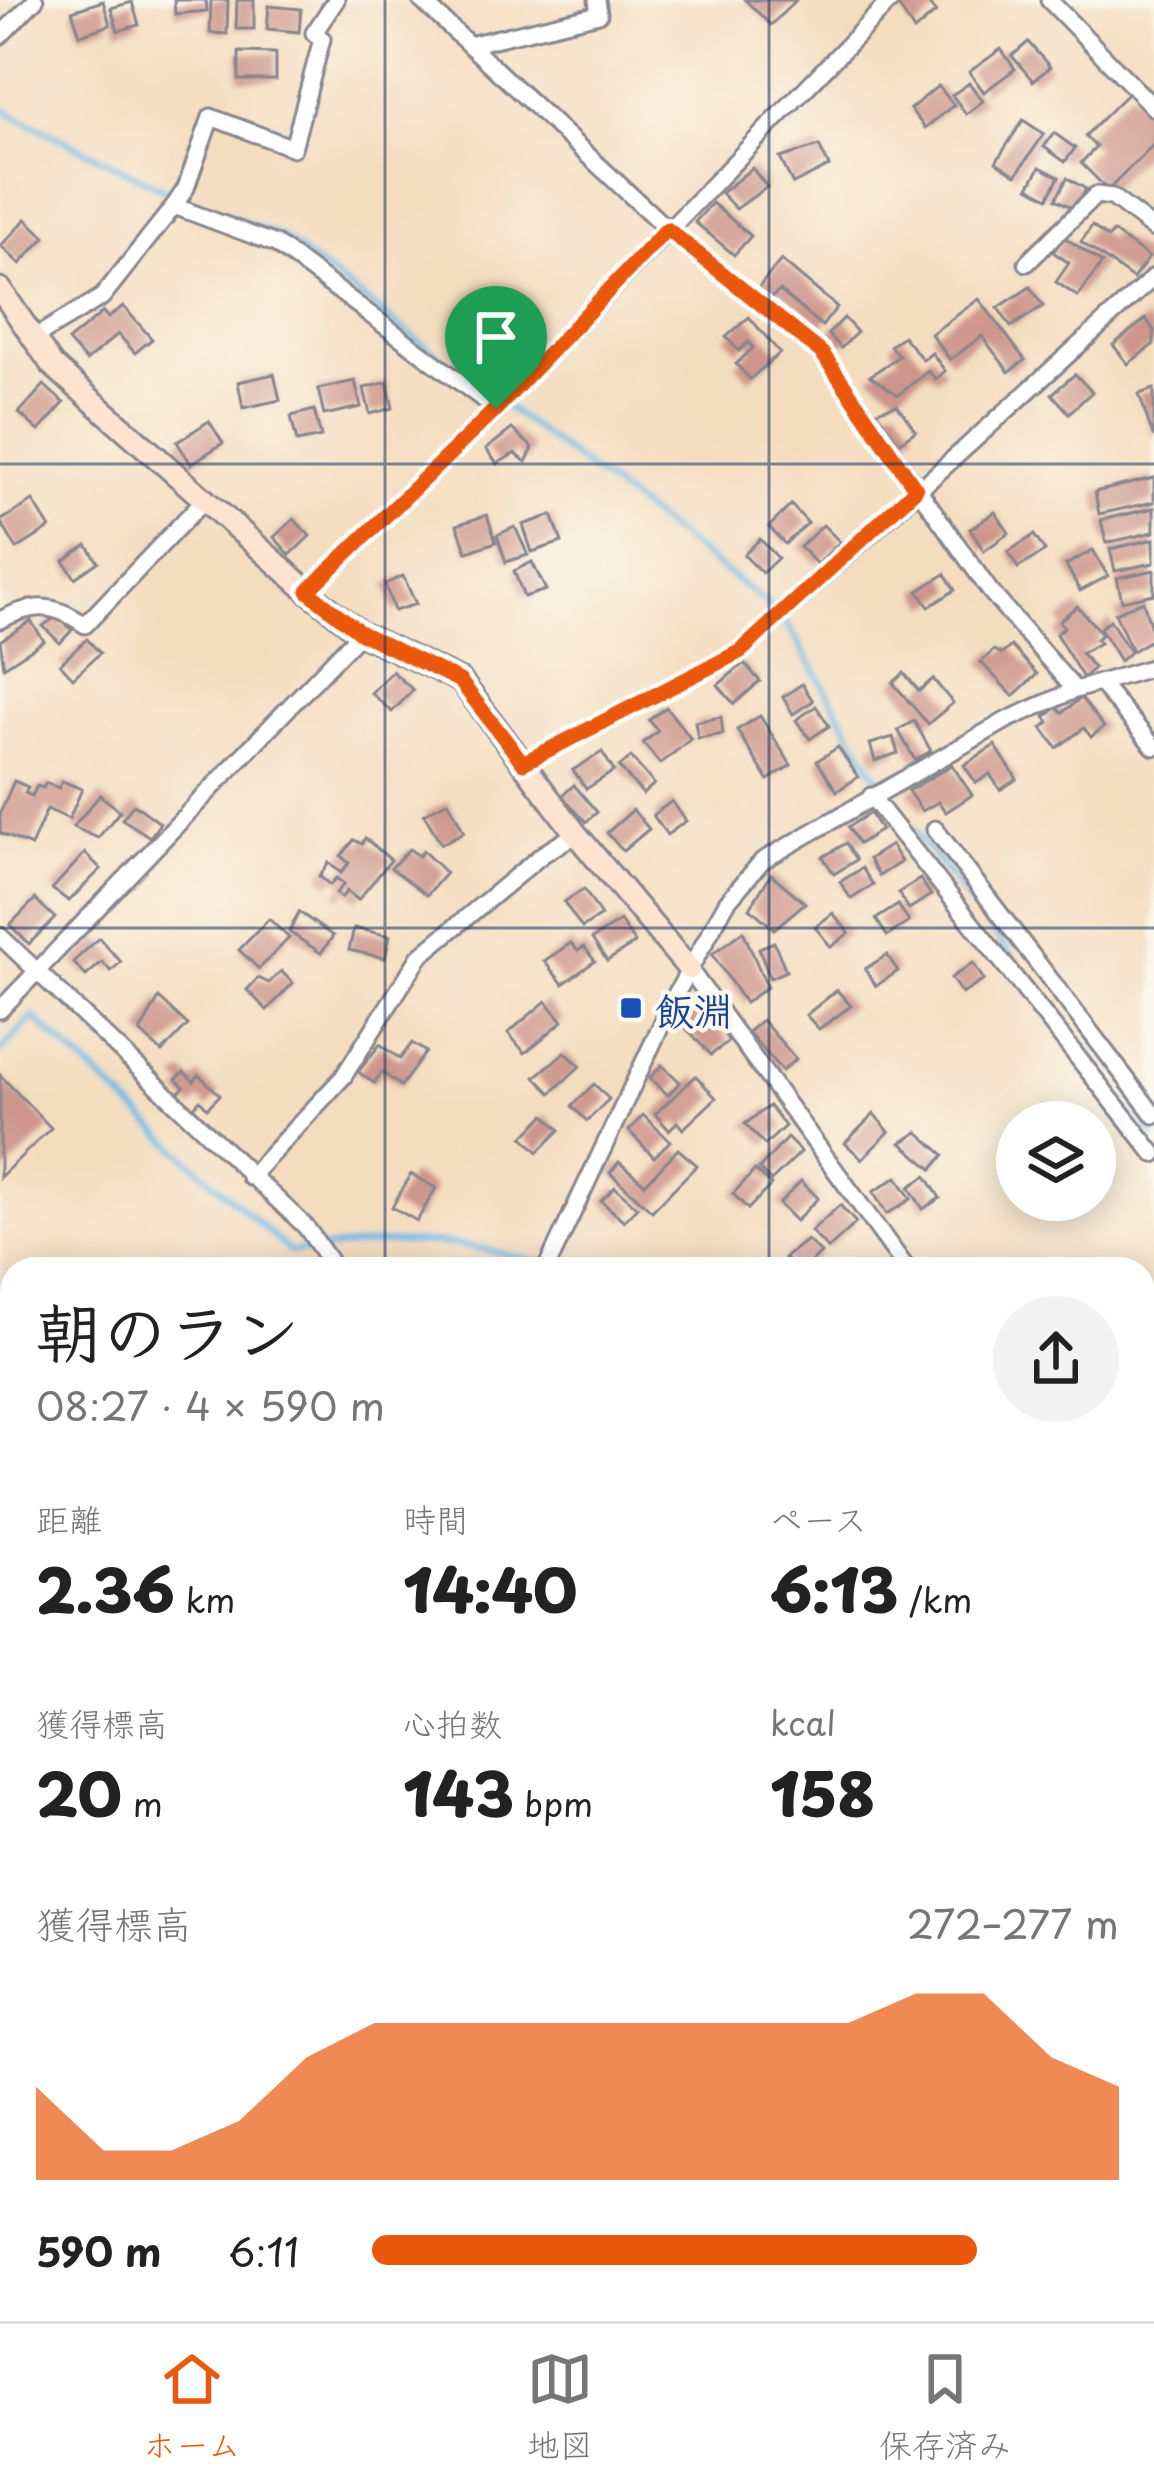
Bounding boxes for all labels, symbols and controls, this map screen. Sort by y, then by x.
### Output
pin [445,286,547,409]
icon: arrive [463,304,529,370]
place label: 飯淵 [655,979,733,1038]
marker: 飯淵 [618,995,644,1021]
map controls [996,1101,1116,1221]
button: layers [996,1101,1116,1221]
text: 朝のラン [36,1280,300,1379]
button: share [993,1296,1119,1422]
text: 08:27 · 4 × 590 m [36,1375,385,1434]
text: 距離 [36,1493,102,1543]
text: 時間 [403,1493,469,1543]
text: ペース [770,1493,867,1543]
text: 2.36 [36,1543,175,1633]
text: 14:40 [403,1543,577,1633]
text: 6:13 [770,1543,898,1633]
text: km [175,1574,235,1624]
text: /km [898,1574,972,1624]
text: 獲得標高 [36,1697,168,1747]
text: 心拍数 [403,1697,502,1747]
text: kcal [770,1697,836,1747]
text: 20 [36,1747,122,1837]
text: 143 [403,1747,514,1837]
text: 158 [770,1747,875,1837]
text: m [122,1778,163,1828]
text: bpm [514,1778,593,1828]
text: 獲得標高 [36,1893,192,1952]
text: 272–277 m [906,1893,1119,1952]
text: 590 m [36,2221,161,2280]
text: 6:11 [228,2221,299,2280]
tab: ホーム [143,2346,241,2468]
tab: 地図 [527,2346,593,2468]
tab: 保存済み [879,2346,1011,2468]

